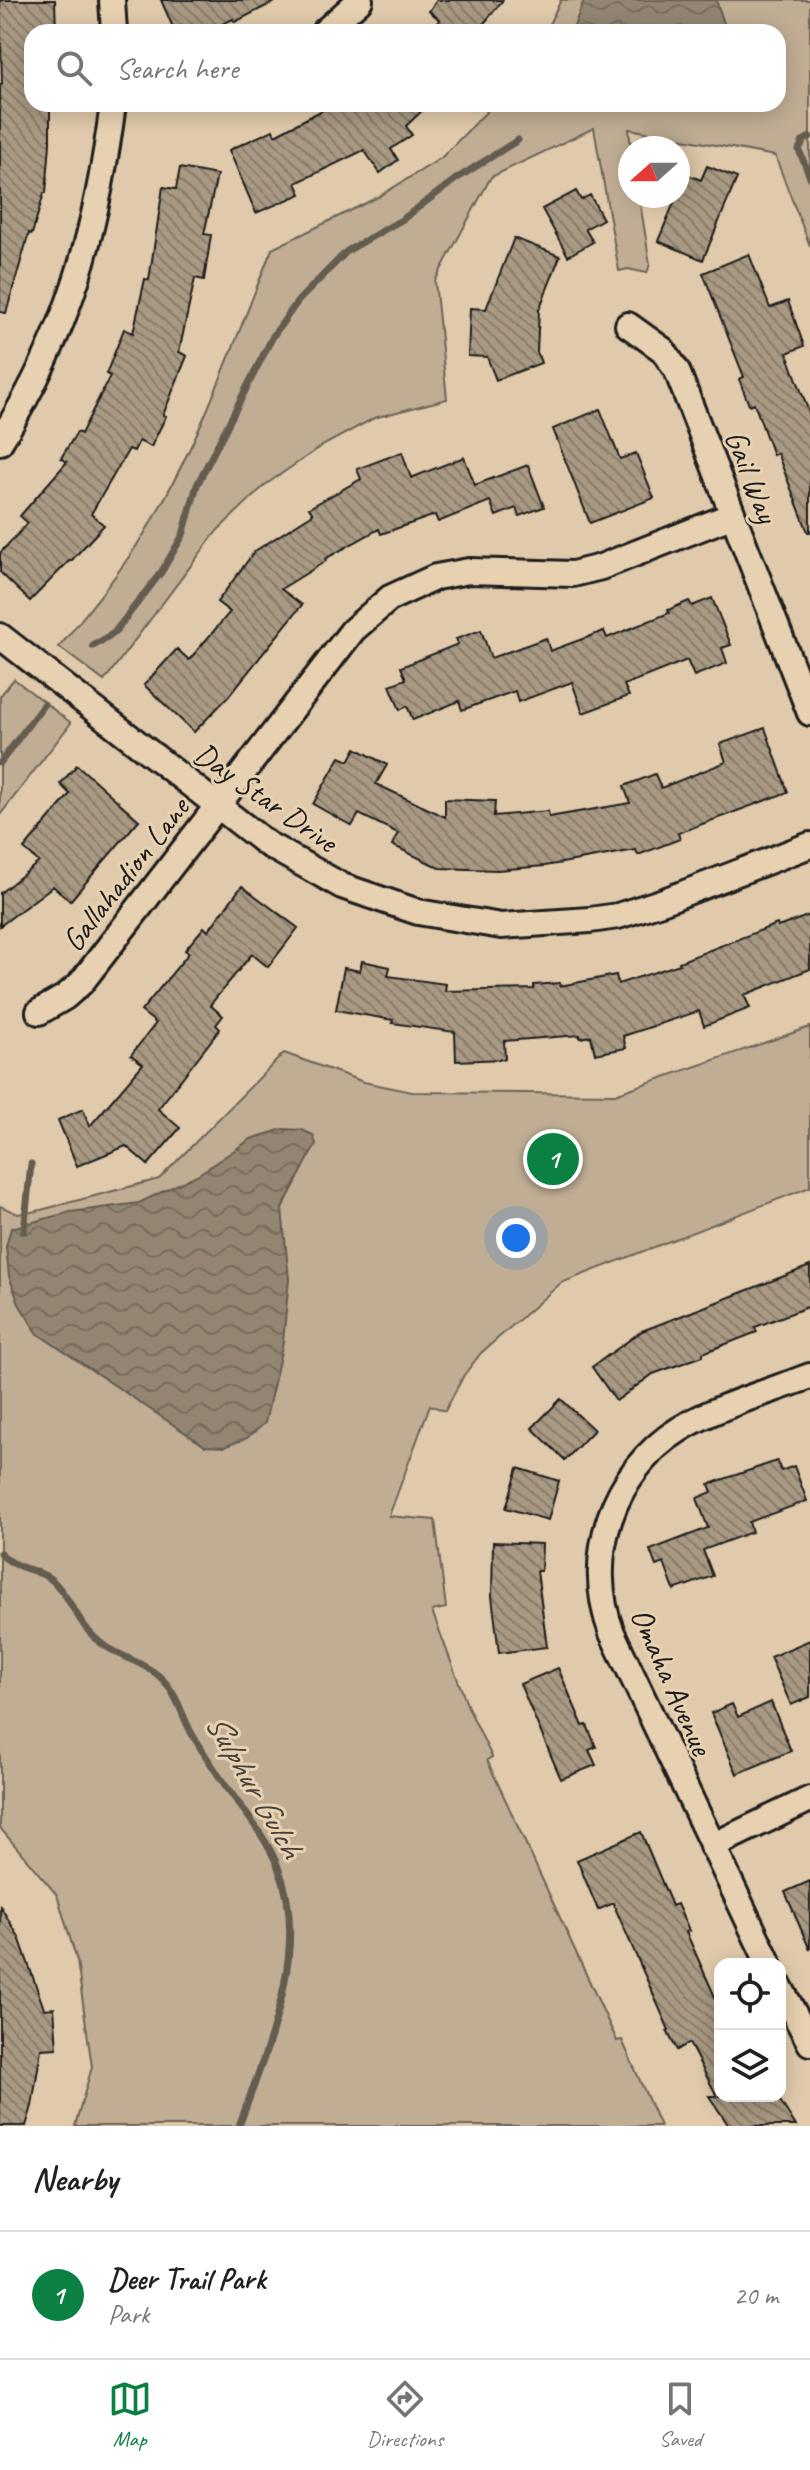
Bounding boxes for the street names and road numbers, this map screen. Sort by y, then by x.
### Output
street label: Gail Way [715,424,789,530]
street label: Day Star Drive [186,733,347,863]
street label: Gallahadion Lane [52,787,200,960]
street label: Omaha Avenue [621,1601,723,1764]

